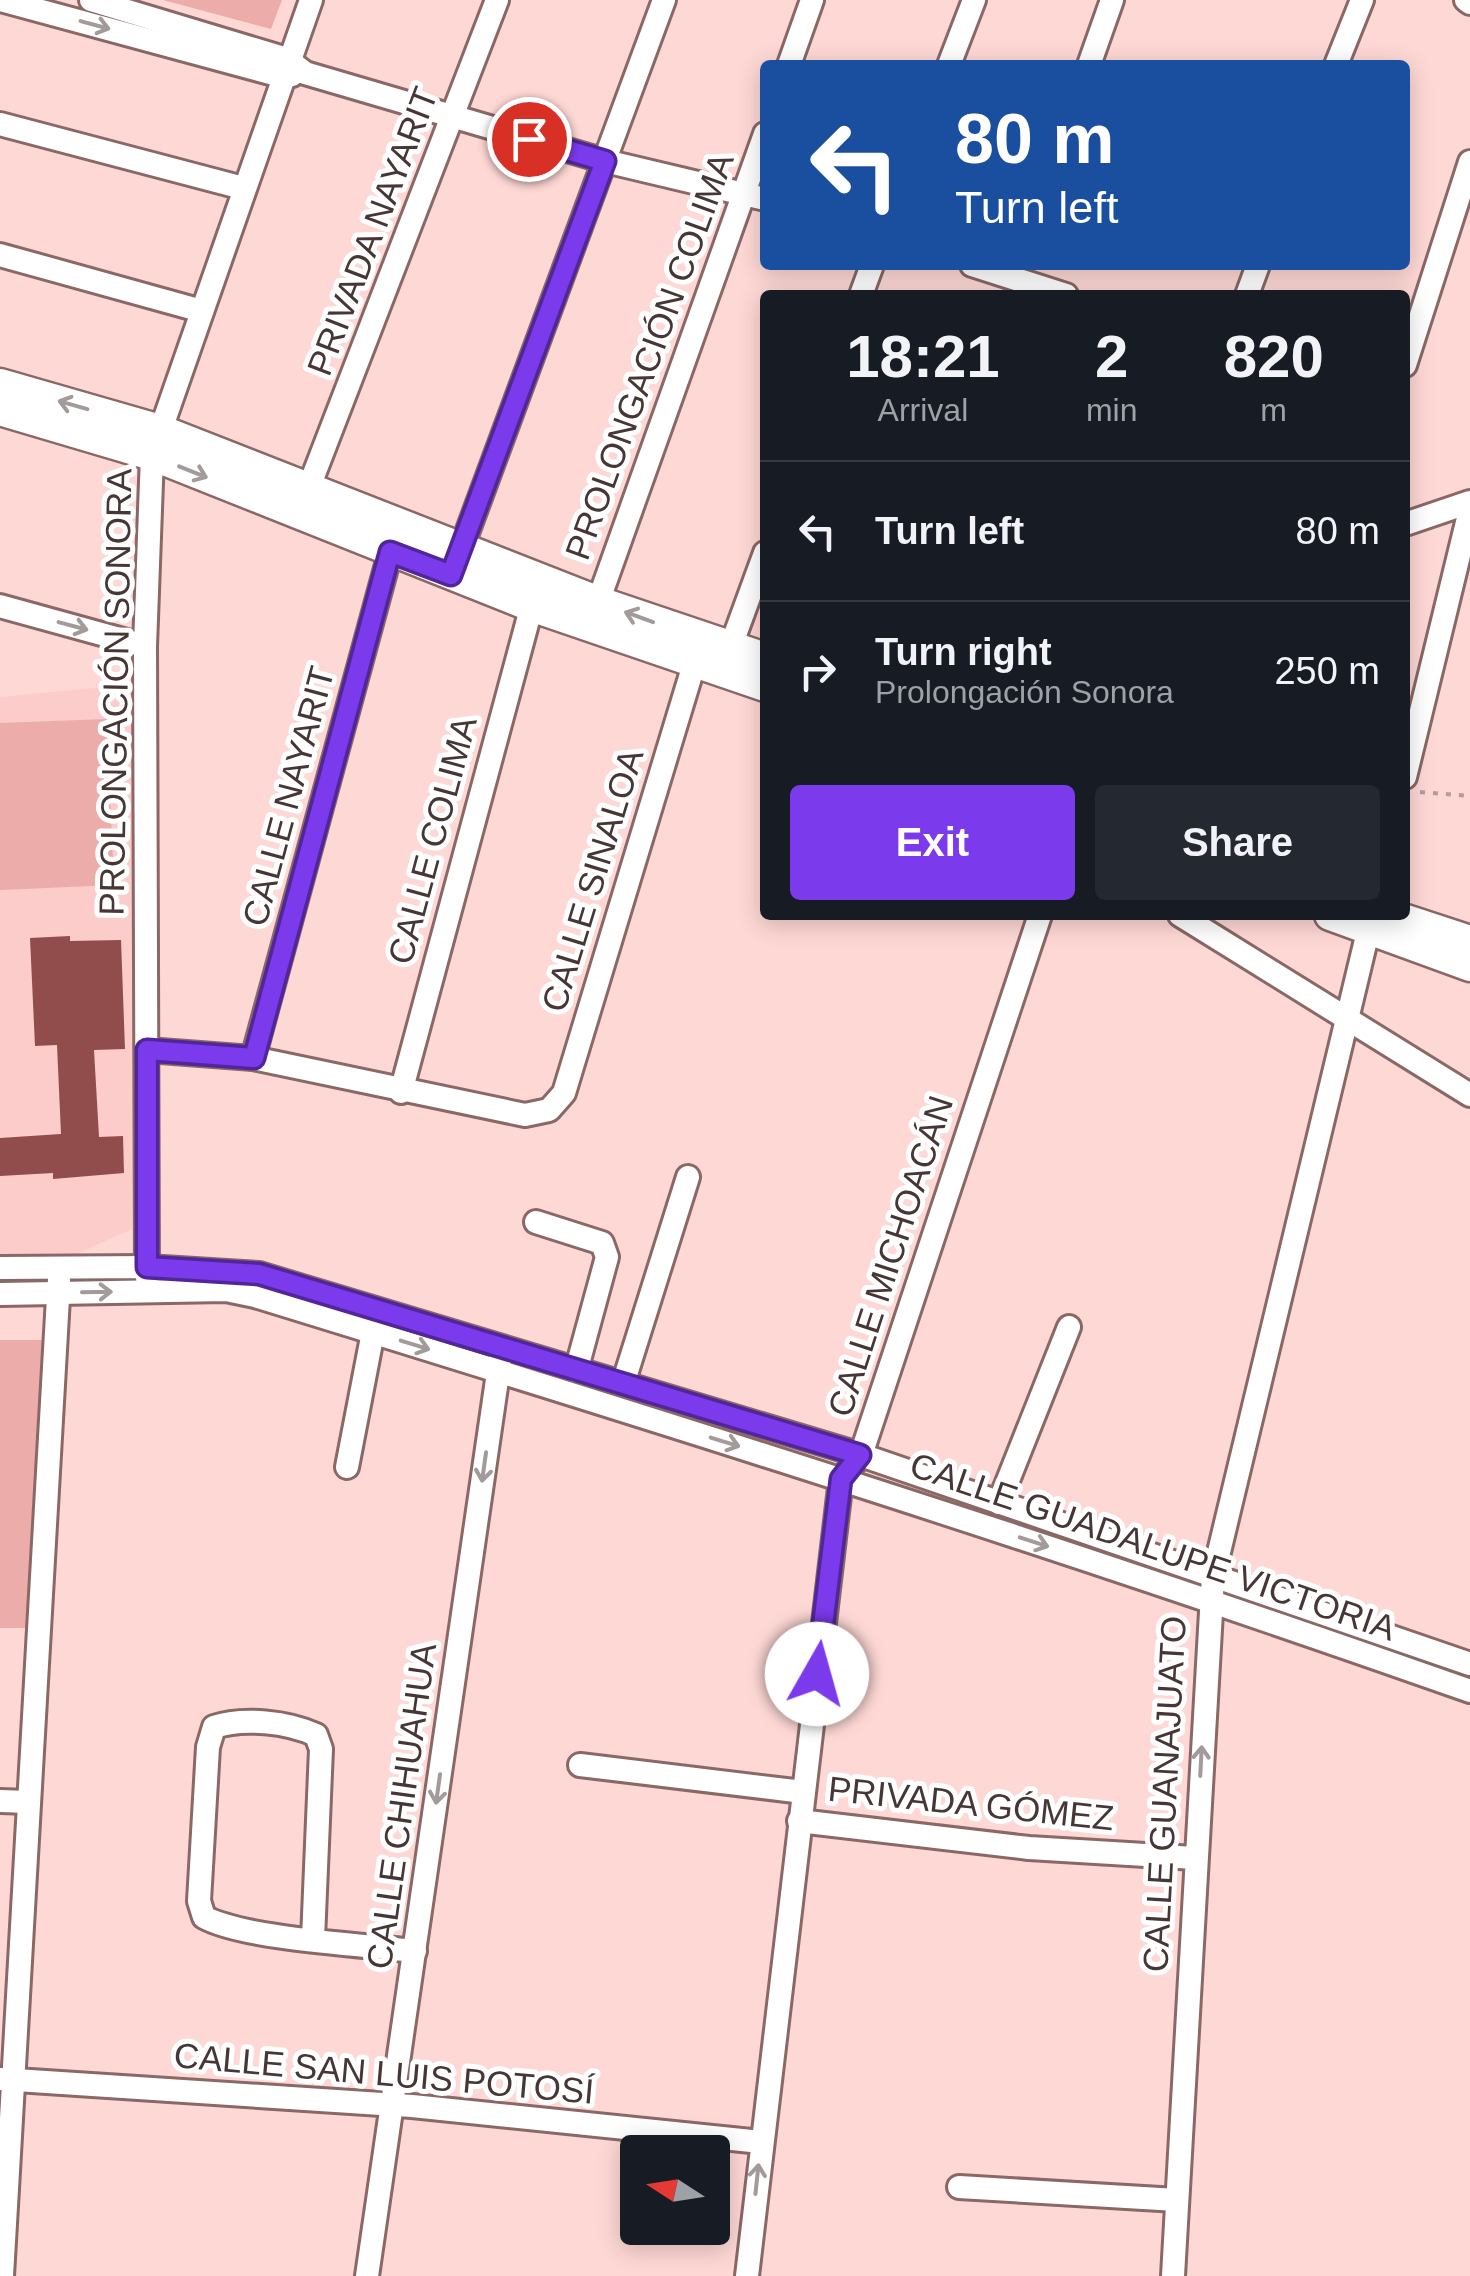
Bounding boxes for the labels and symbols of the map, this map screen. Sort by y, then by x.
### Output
one-way arrow [79,17,110,36]
street label: PRIVADA NAYARIT [299,81,445,381]
pin [487,97,572,182]
street label: PROLONGACIÓN COLIMA [557,147,741,565]
one-way arrow [58,395,89,413]
one-way arrow [177,464,208,482]
street label: PROLONGACIÓN SONORA [92,467,138,916]
one-way arrow [625,607,656,625]
one-way arrow [57,618,88,636]
street label: CALLE NAYARIT [235,662,341,930]
street label: CALLE COLIMA [380,711,484,968]
street label: CALLE SINALOA [534,743,651,1016]
street label: CALLE MICHOACÁN [820,1091,960,1421]
one-way arrow [81,1283,113,1302]
one-way arrow [398,1337,430,1355]
one-way arrow [709,1434,740,1452]
street label: CALLE GUADALUPE VICTORIA [905,1444,1401,1648]
one-way arrow [475,1451,493,1483]
one-way arrow [1018,1534,1049,1552]
street label: CALLE GUANAJUATO [1135,1615,1193,1973]
position arrow [765,1622,869,1726]
street label: CALLE CHIHUAHUA [359,1640,443,1971]
one-way arrow [1192,1745,1211,1777]
street label: PRIVADA GÓMEZ [826,1769,1116,1837]
one-way arrow [429,1772,447,1805]
street label: CALLE SAN LUIS POTOSÍ [172,2035,596,2111]
north arrow [620,2135,730,2245]
one-way arrow [748,2163,767,2196]

